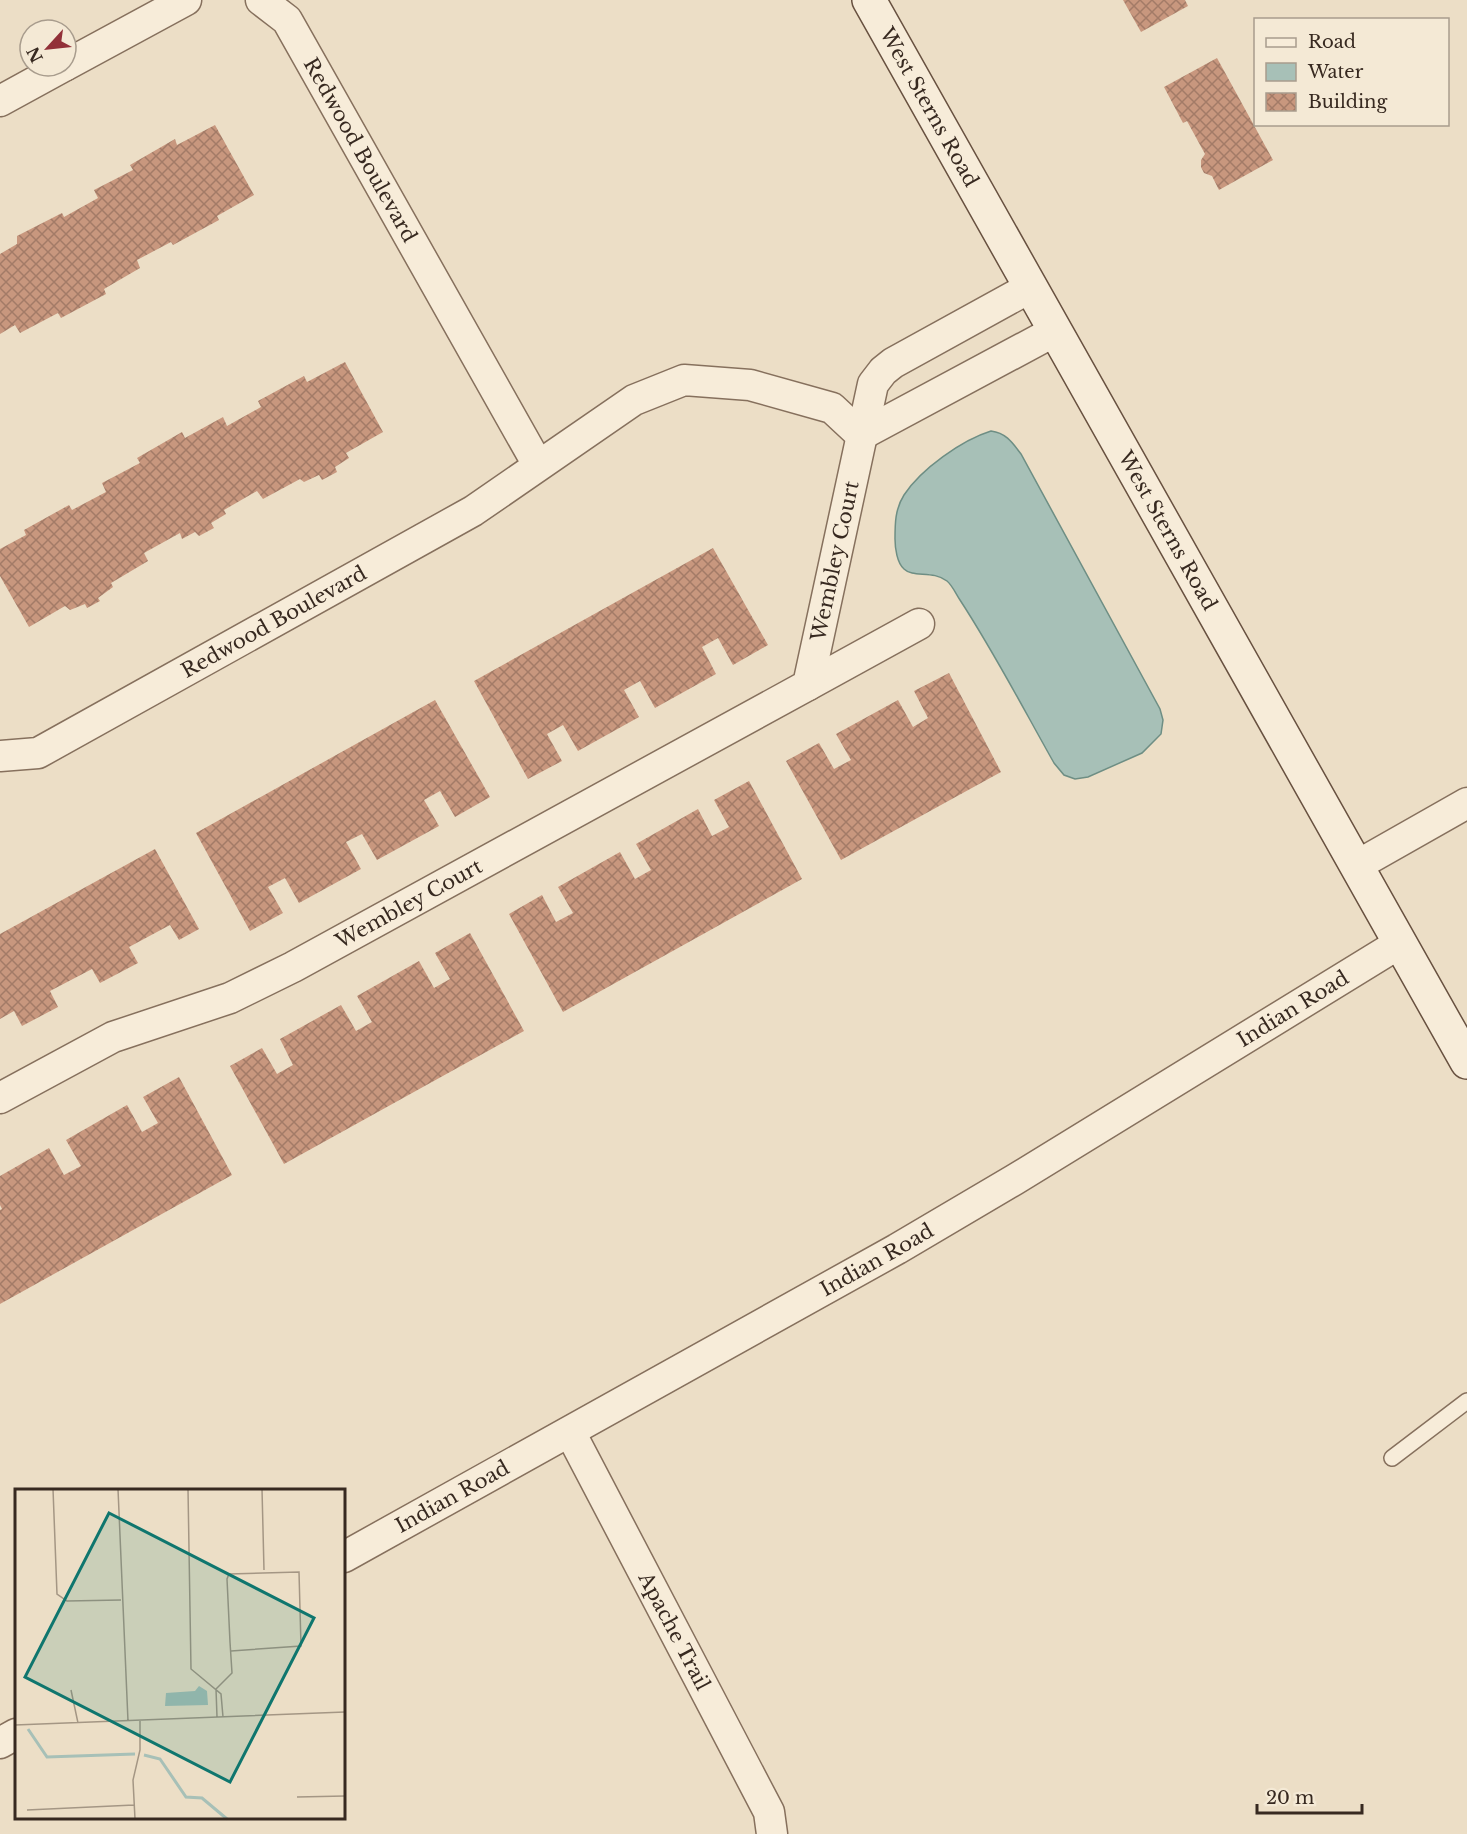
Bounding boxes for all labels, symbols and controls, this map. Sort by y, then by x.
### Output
north arrow [18,18,78,78]
legend [1254,18,1449,126]
street label: West Sterns Road [874,22,984,191]
text: Road [1308,31,1356,53]
text: N [22,44,47,66]
street label: Redwood Boulevard [299,53,422,246]
text: Water [1307,61,1364,83]
text: Building [1308,91,1387,113]
street label: West Sterns Road [1113,446,1222,615]
street label: Wembley Court [806,478,864,644]
street label: Redwood Boulevard [177,561,371,683]
street label: Wembley Court [331,854,487,954]
street label: Indian Road [1233,966,1353,1052]
street label: Indian Road [816,1218,938,1301]
street label: Indian Road [391,1455,513,1538]
inset map [15,1489,345,1819]
street label: Apache Trail [633,1567,715,1694]
scale bar [1257,1777,1362,1815]
text: 20 m [1266,1787,1314,1809]

